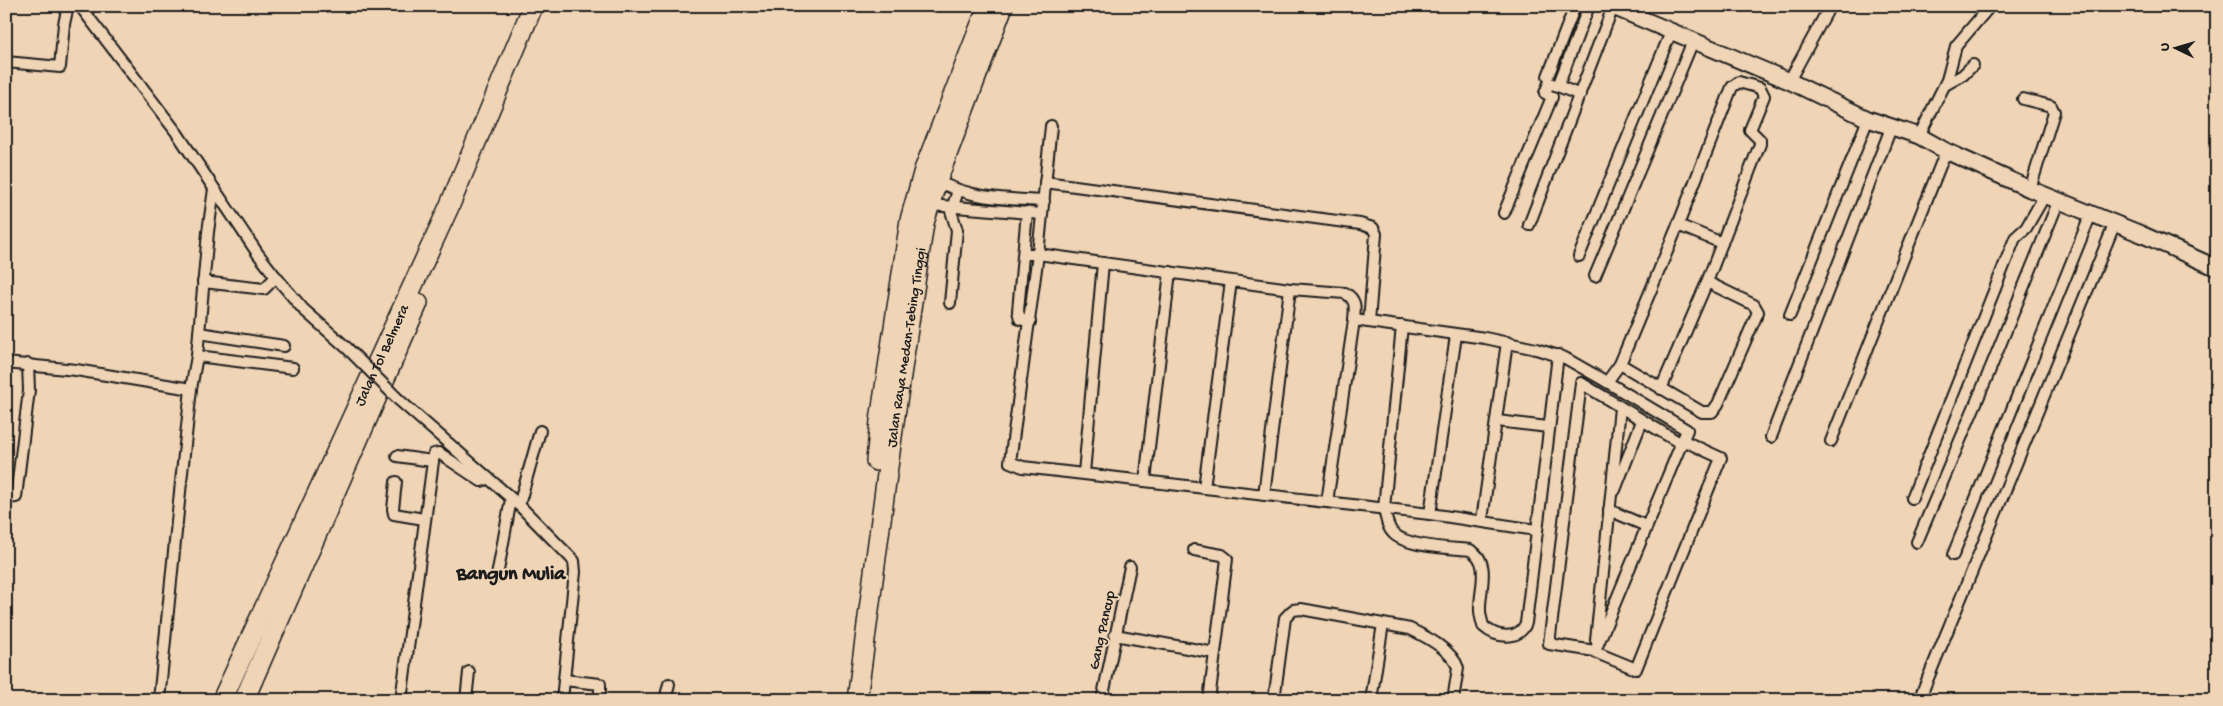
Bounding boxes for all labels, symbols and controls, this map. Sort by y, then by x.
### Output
north arrow [2150,22,2200,72]
text: U [2157,42,2174,52]
street label: Jalan Raya Medan-Tebing Tinggi [884,246,931,449]
street label: Jalan Tol Belmera [352,301,414,409]
district label: Bangun Mulia [456,564,566,587]
street label: Gang Pancup [1086,589,1120,672]

